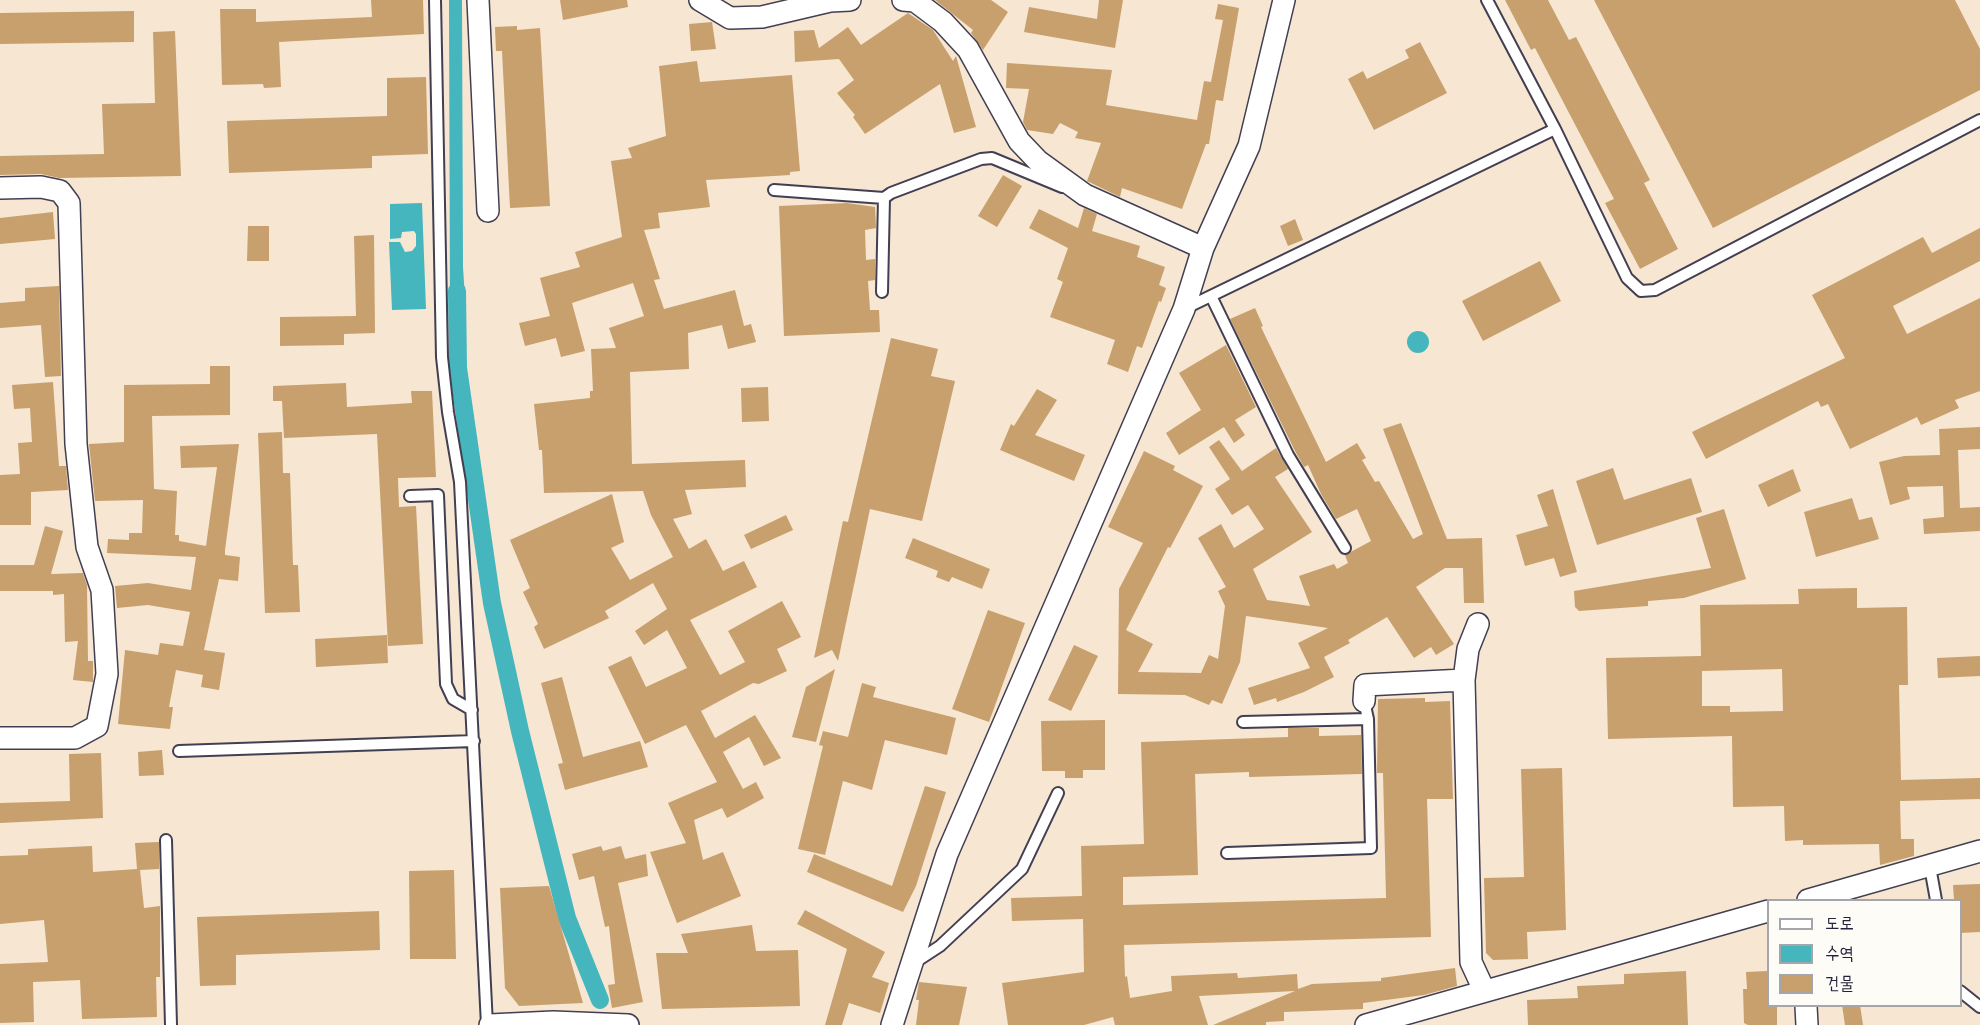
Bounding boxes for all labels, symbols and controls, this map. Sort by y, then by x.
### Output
legend [1767,899,1962,1007]
text: 도로 [1825,915,1854,936]
text: 수역 [1825,945,1854,966]
text: 건물 [1825,975,1854,996]

